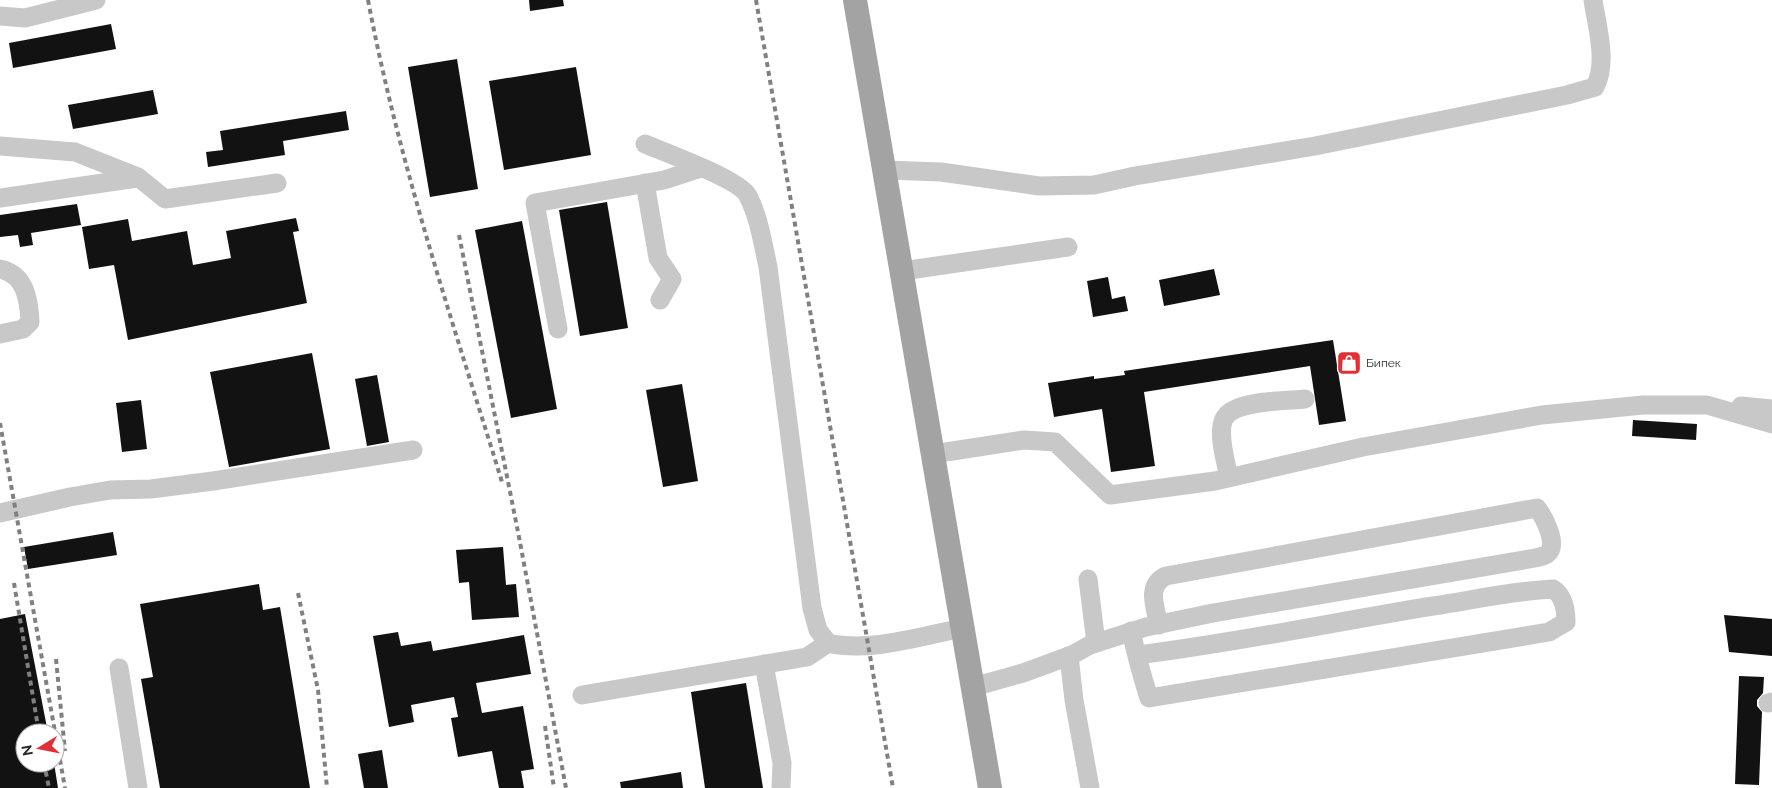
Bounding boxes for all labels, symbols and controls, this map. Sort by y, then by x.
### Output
shop icon: Бипек [1336,350,1362,376]
place label: Бипек [1366,356,1401,370]
north arrow [15,723,65,773]
text: N [18,744,36,757]

